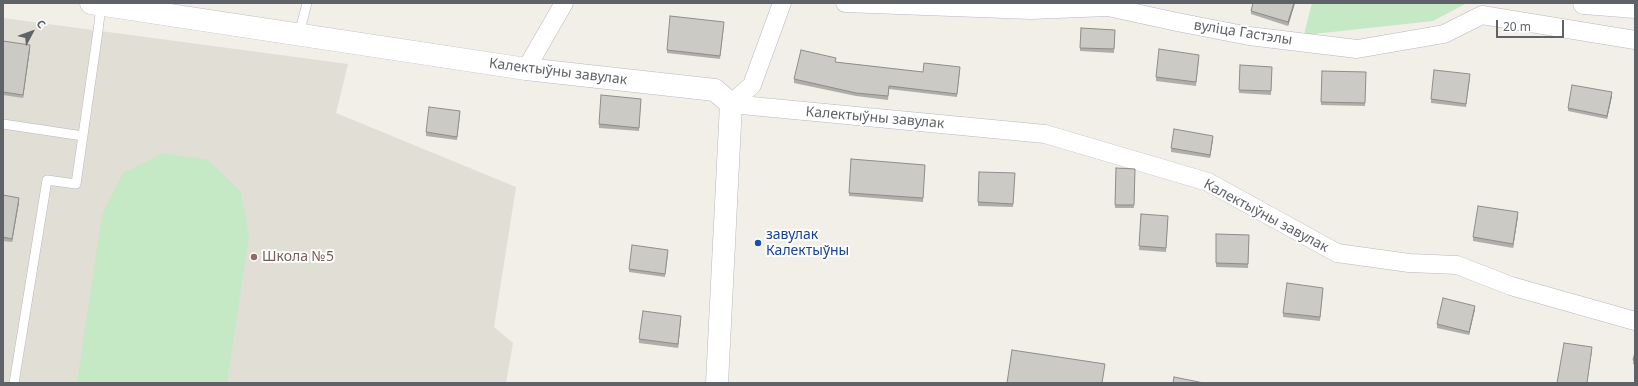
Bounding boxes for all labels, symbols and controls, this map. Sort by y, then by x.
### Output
north arrow [12,12,52,52]
scale bar [1498,12,1566,38]
text: С [33,16,49,31]
street label: вуліца Гастэлы [1193,17,1293,49]
text: 20 m [1503,18,1531,35]
street label: Калектыўны завулак [488,55,628,89]
street label: Калектыўны завулак [805,104,945,132]
street label: Калектыўны завулак [1201,176,1331,256]
place label: завулак Калектыўны [766,227,849,260]
marker: завулак Калектыўны [753,238,763,248]
place label: Школа №5 [262,249,334,265]
marker: Школа №5 [249,252,259,262]

